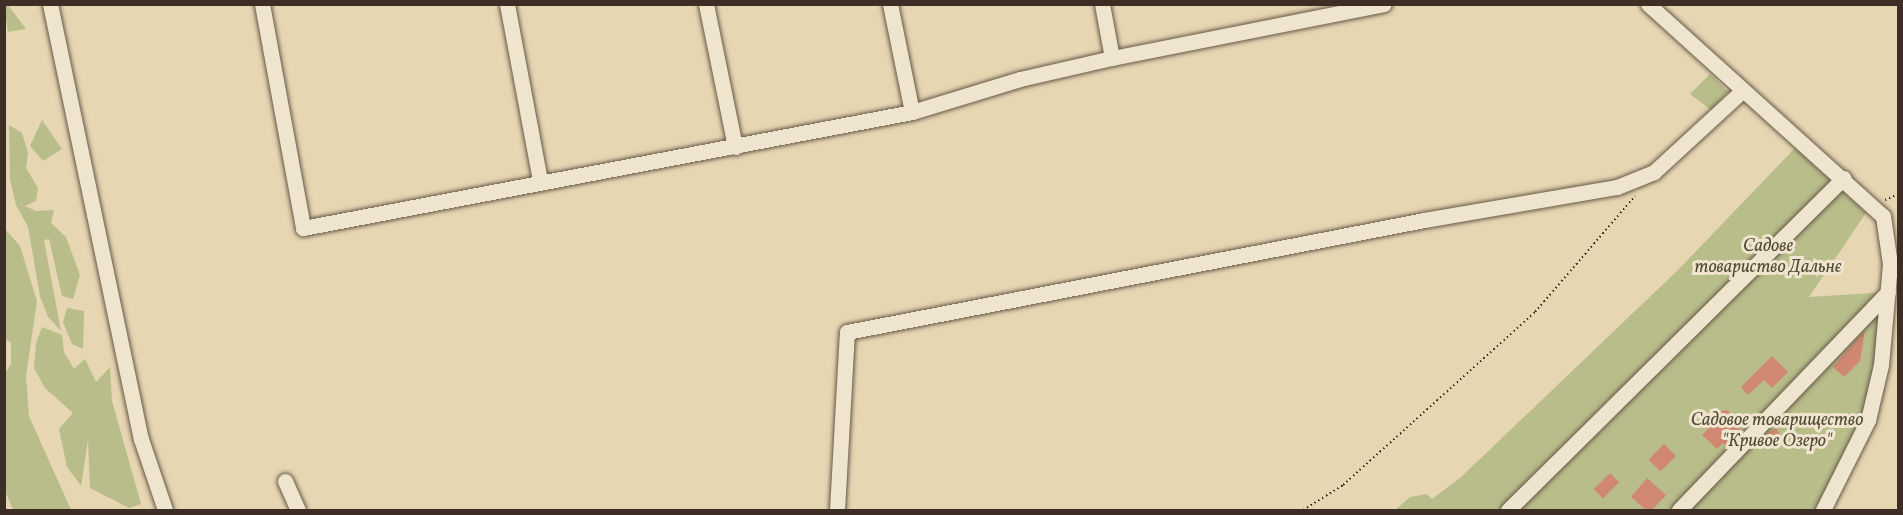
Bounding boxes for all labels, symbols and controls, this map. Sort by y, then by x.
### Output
park label: Садове товариство Дальнє [1695,237,1841,280]
park label: Садовое товарищество "Кривое Озеро" [1691,411,1863,454]

